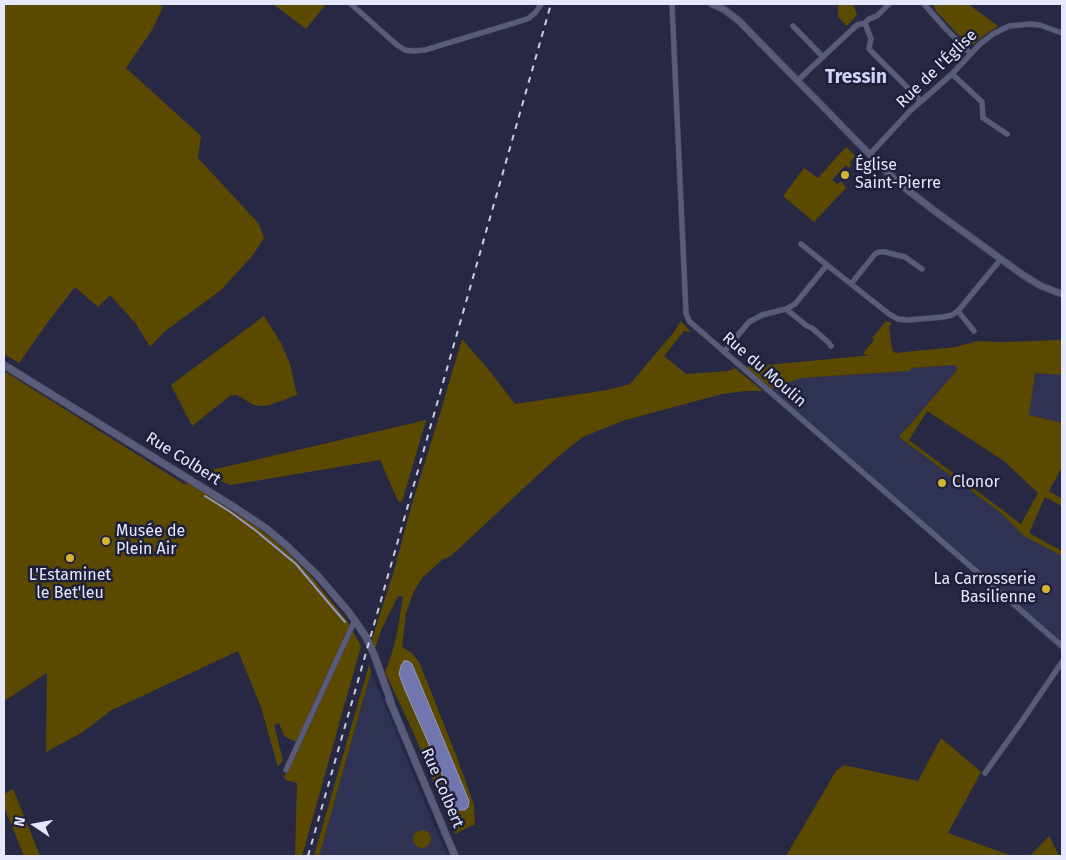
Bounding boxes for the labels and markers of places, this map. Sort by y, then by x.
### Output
place label: Église Saint-Pierre [855,156,941,194]
marker: Église Saint-Pierre [839,169,851,181]
place label: Clonor [952,473,1000,493]
marker: Clonor [936,477,948,489]
place label: Musée de Plein Air [116,522,185,560]
marker: Musée de Plein Air [100,535,112,547]
marker: L'Estaminet le Bet'leu [64,552,76,564]
place label: L'Estaminet le Bet'leu [29,566,111,604]
place label: La Carrosserie Basilienne [934,570,1036,608]
marker: La Carrosserie Basilienne [1040,583,1052,595]

